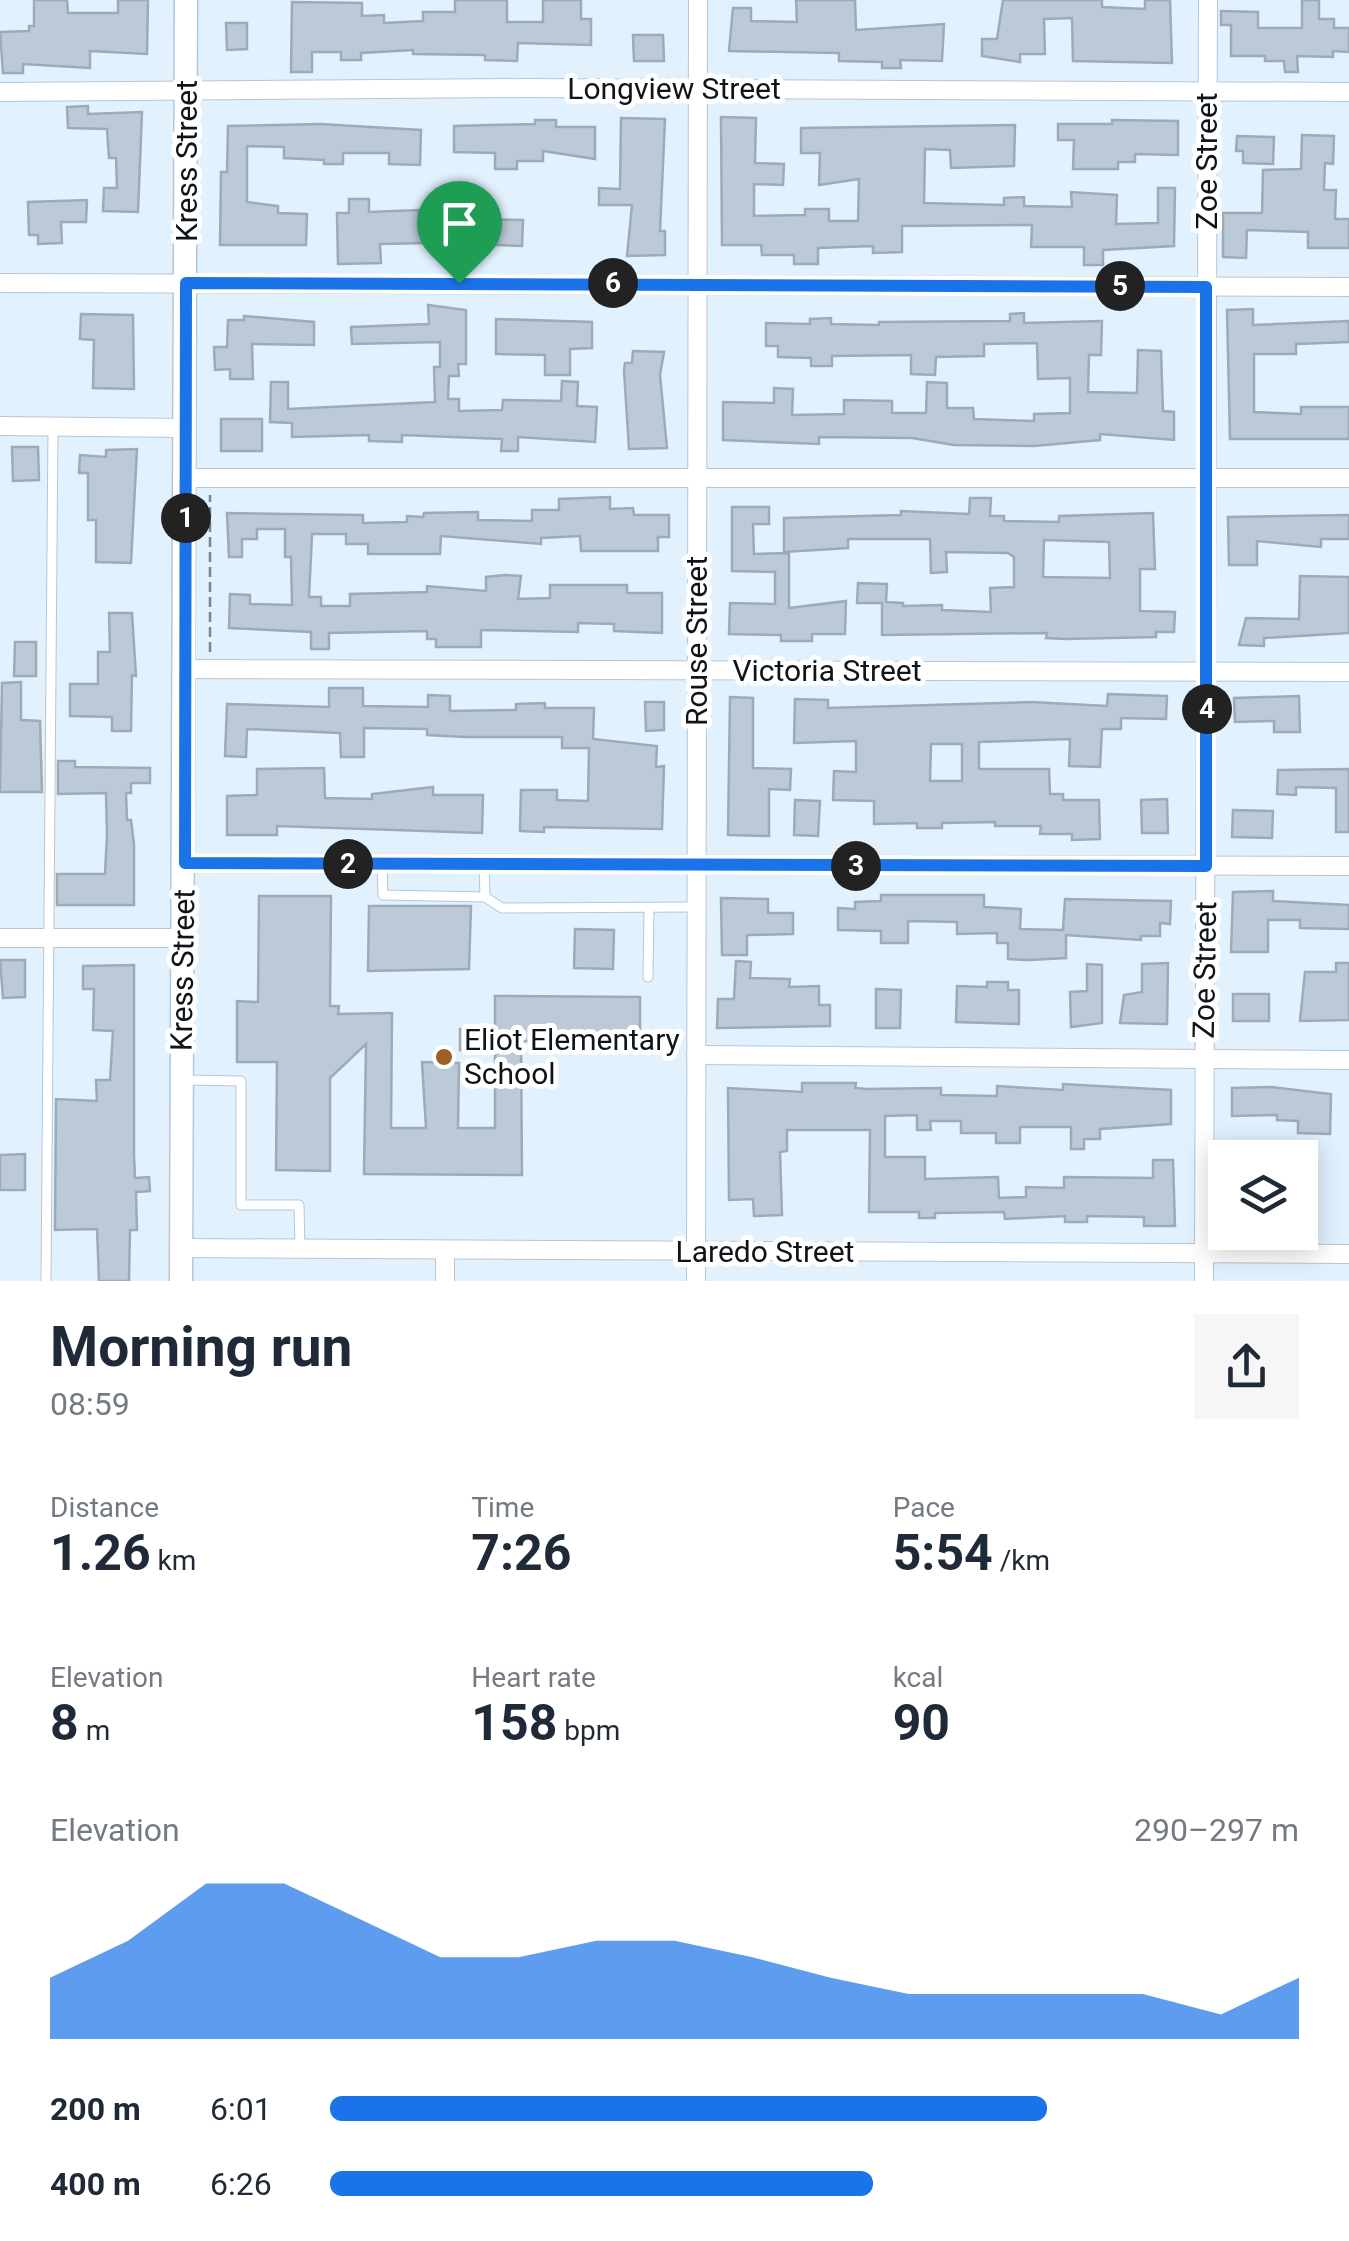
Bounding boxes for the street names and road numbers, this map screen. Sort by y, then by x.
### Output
street label: Longview Street [567,71,781,106]
street label: Kress Street [169,80,204,242]
street label: Zoe Street [1189,92,1224,230]
street label: Rouse Street [679,556,714,726]
street label: Victoria Street [732,653,922,688]
street label: Kress Street [164,889,201,1051]
street label: Zoe Street [1186,901,1223,1039]
street label: Laredo Street [676,1234,854,1269]

